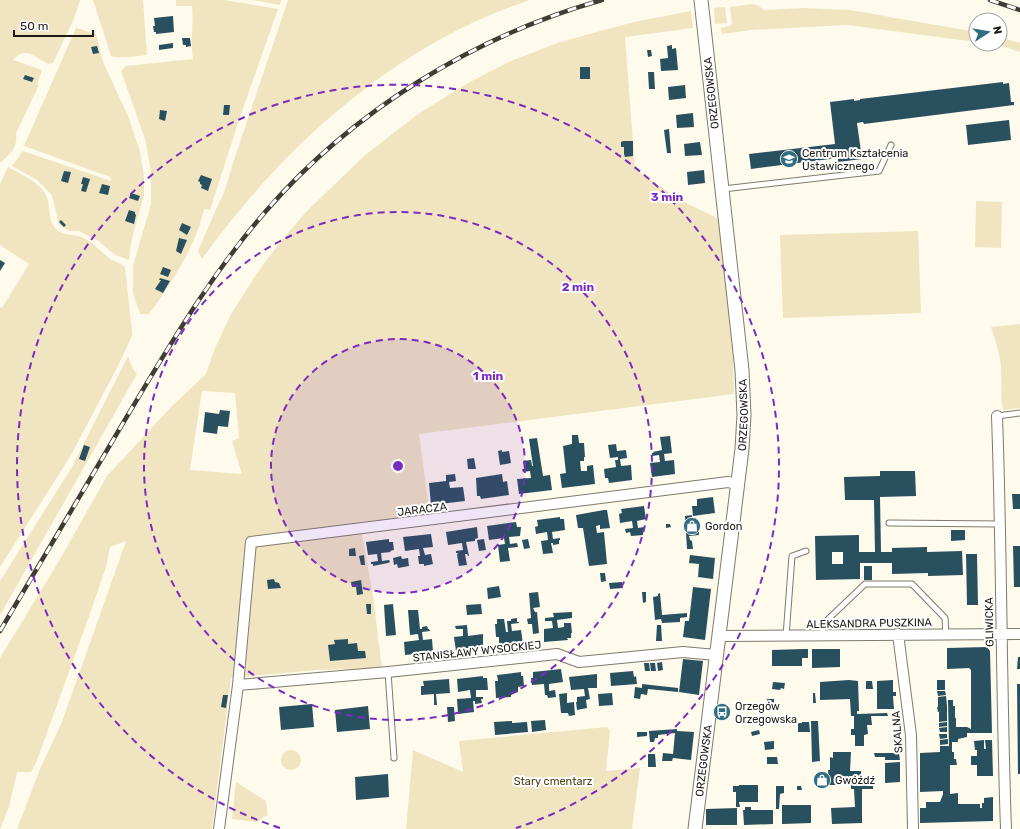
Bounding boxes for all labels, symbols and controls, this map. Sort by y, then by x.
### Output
scale bar [14,12,93,38]
north arrow [968,12,1008,52]
text: 50 m [20,19,48,33]
text: N [990,25,1004,35]
street label: ORZEGOWSKA [701,56,722,130]
place label: Centrum Kształcenia Ustawicznego [802,147,908,173]
school or university icon: Centrum Kształcenia Ustawicznego [779,149,799,169]
text: 3 min [651,190,684,204]
text: 2 min [562,280,595,294]
text: 1 min [473,369,504,383]
street label: ORZEGOWSKA [736,378,751,451]
centre of rings [391,459,405,473]
street label: JARACZA [396,500,448,519]
shop icon: Gordon [682,516,702,536]
place label: Gordon [705,520,742,533]
street label: GLIWICKA [983,596,996,647]
street label: ALEKSANDRA PUSZKINA [806,616,933,631]
street label: STANISŁAWY WYSOCKIEJ [412,638,542,665]
place label: Orzegów Orzegowska [735,700,797,726]
bus stop icon: Orzegów Orzegowska [712,702,732,722]
street label: SKALNA [890,710,905,753]
street label: ORZEGOWSKA [693,723,715,797]
shop icon: Gwóźdź [812,770,832,790]
place label: Gwóźdź [835,774,875,787]
park label: Stary cmentarz [514,775,593,788]

